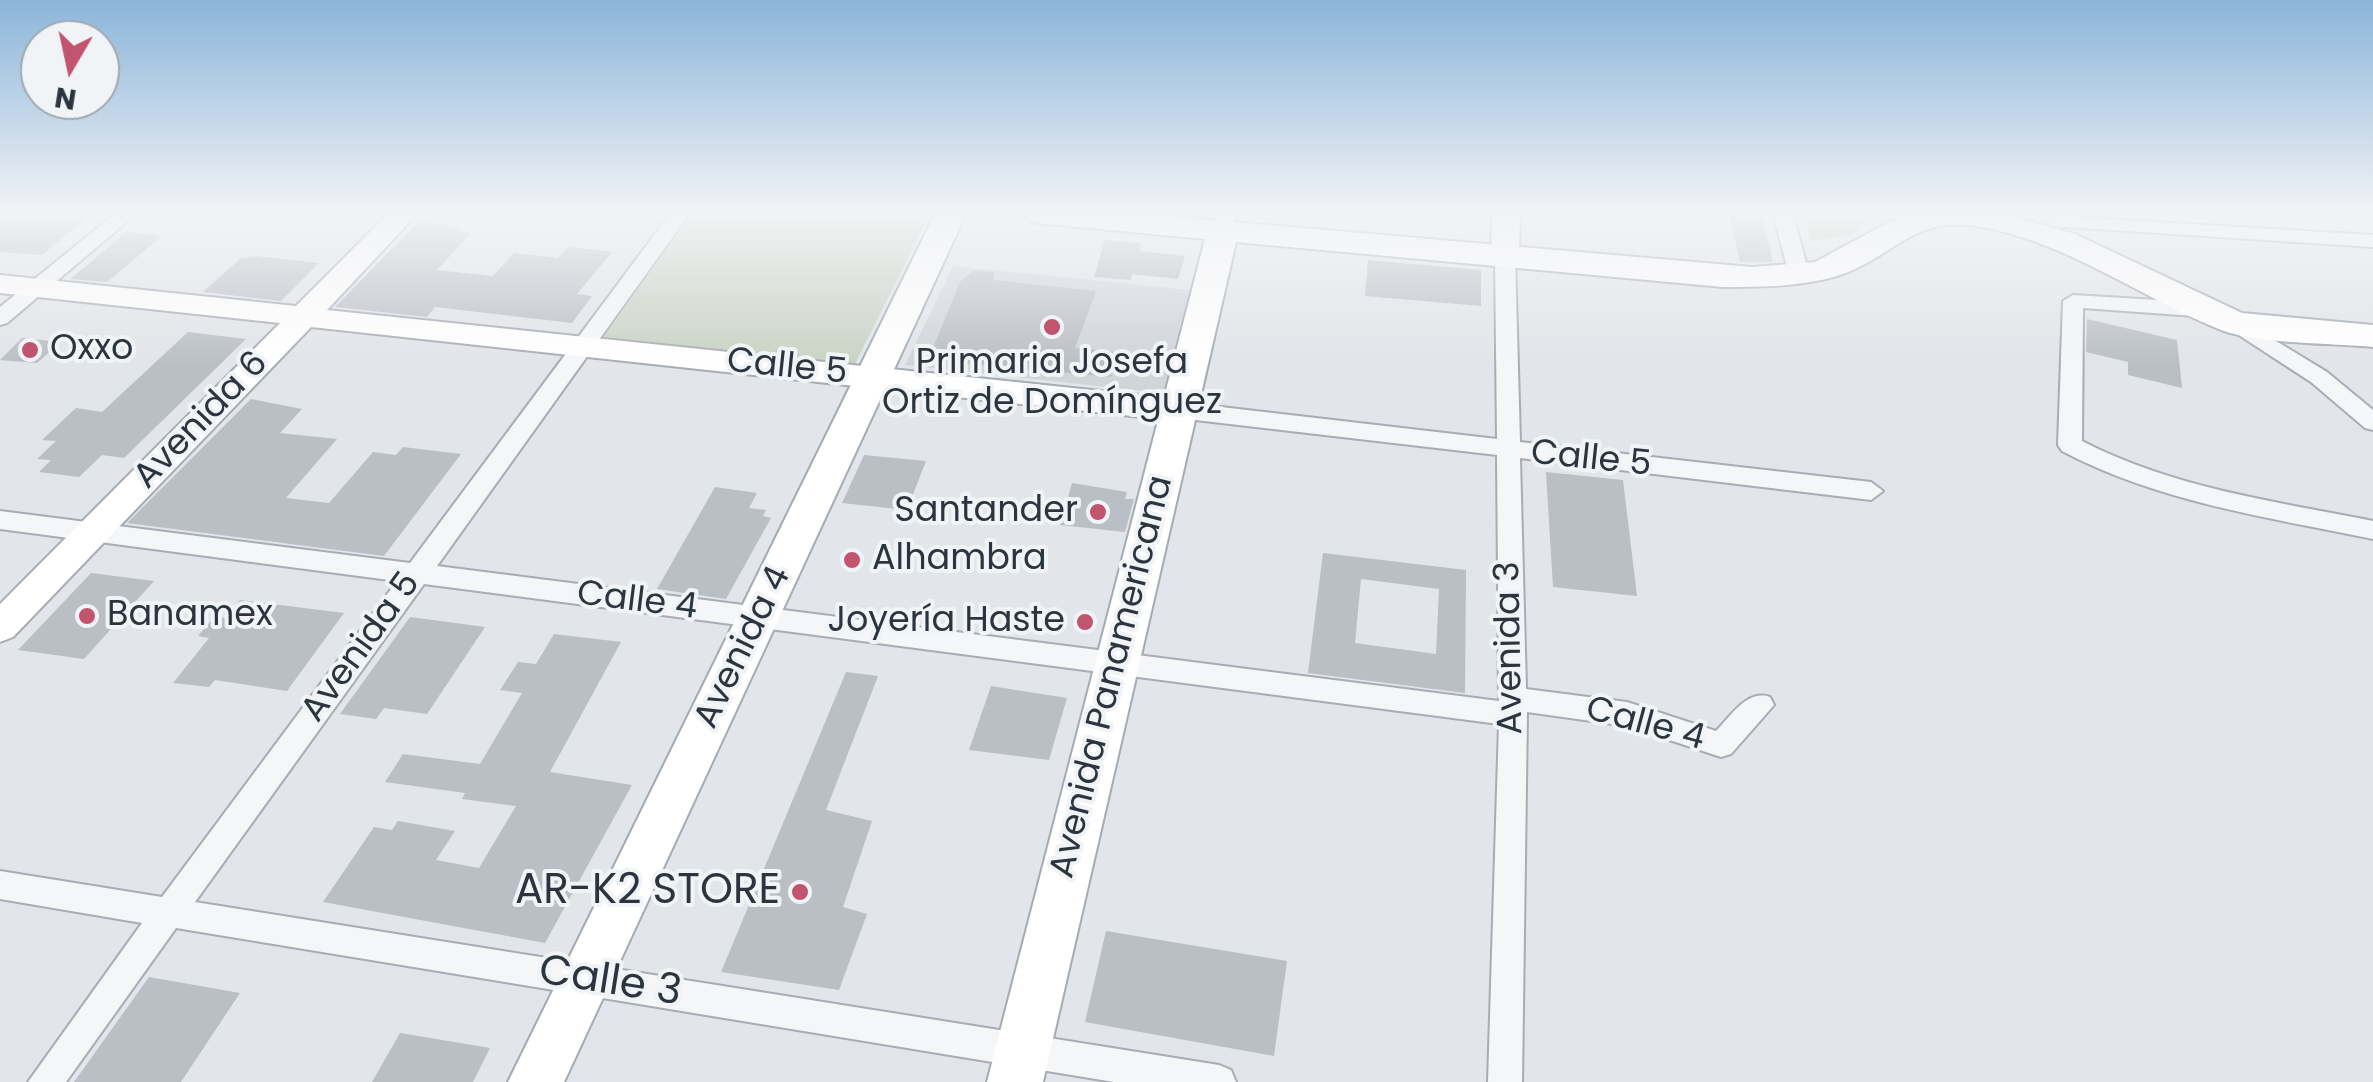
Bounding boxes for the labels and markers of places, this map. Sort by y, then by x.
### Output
marker: Primaria Josefa Ortiz de Domínguez [1041,316,1063,338]
place label: Oxxo [50,329,133,371]
marker: Oxxo [19,339,41,361]
place label: Primaria Josefa Ortiz de Domínguez [882,343,1222,425]
place label: Santander [894,491,1078,533]
marker: Santander [1087,501,1109,523]
place label: Alhambra [872,539,1047,581]
marker: Alhambra [841,549,863,571]
place label: Banamex [107,595,273,637]
place label: Joyería Haste [827,601,1065,643]
marker: Banamex [76,605,98,627]
marker: Joyería Haste [1074,611,1096,633]
place label: AR-K2 STORE [515,867,780,917]
marker: AR-K2 STORE [789,881,811,903]

